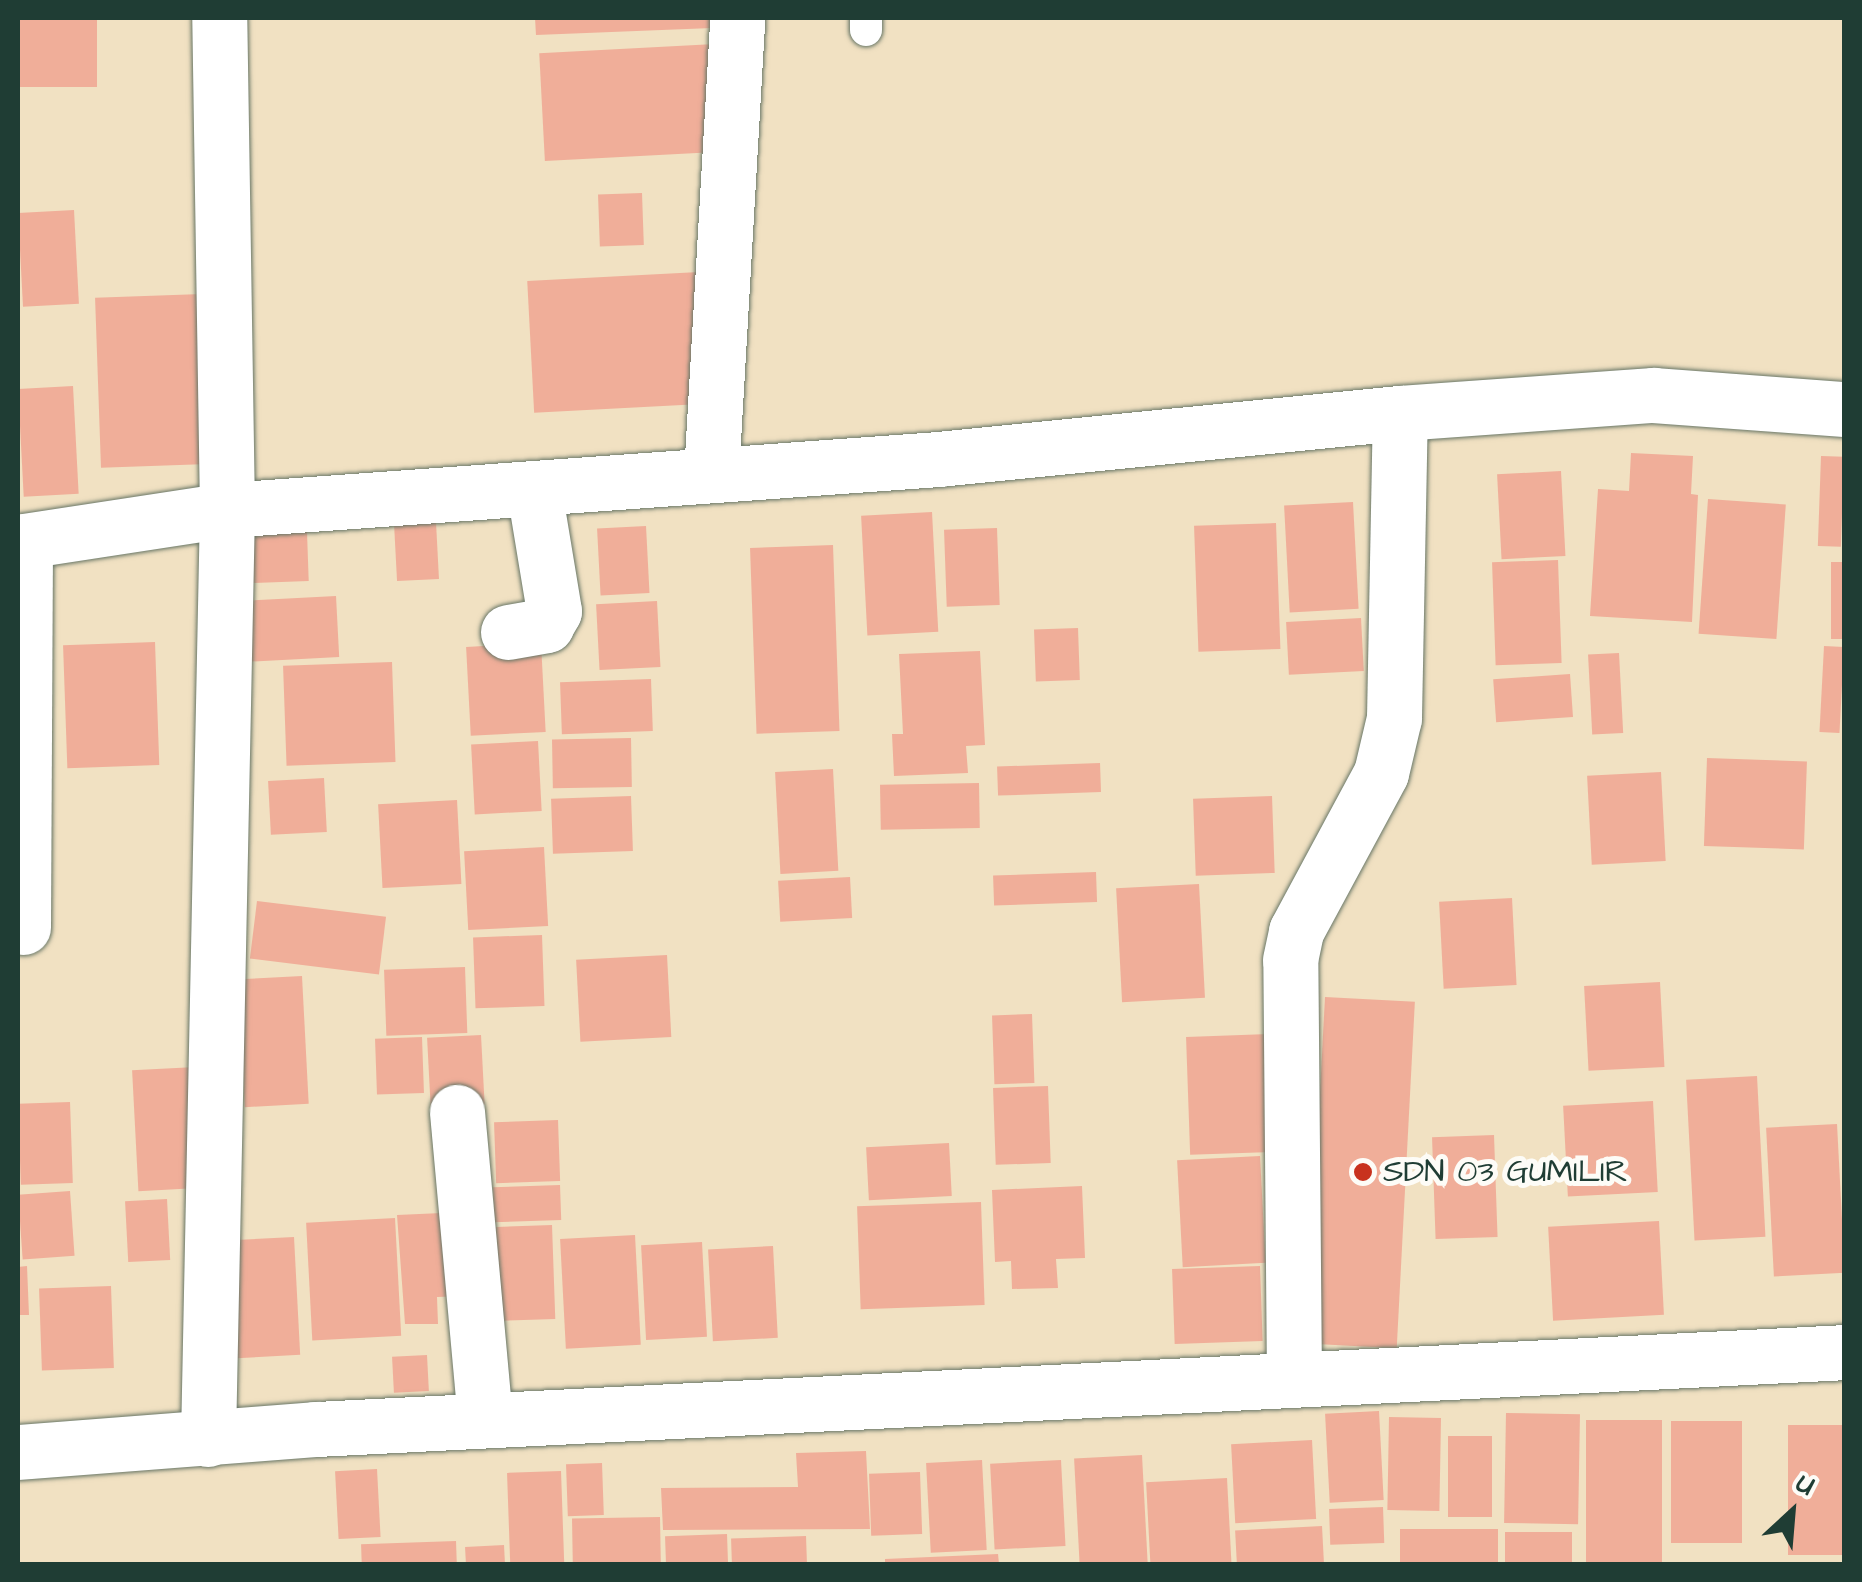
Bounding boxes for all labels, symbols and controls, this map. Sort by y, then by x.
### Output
place label: SDN 03 GUMILIR [1383,1153,1628,1191]
marker: SDN 03 GUMILIR [1352,1161,1374,1183]
north arrow [1742,1462,1842,1562]
text: U [1790,1464,1821,1506]

